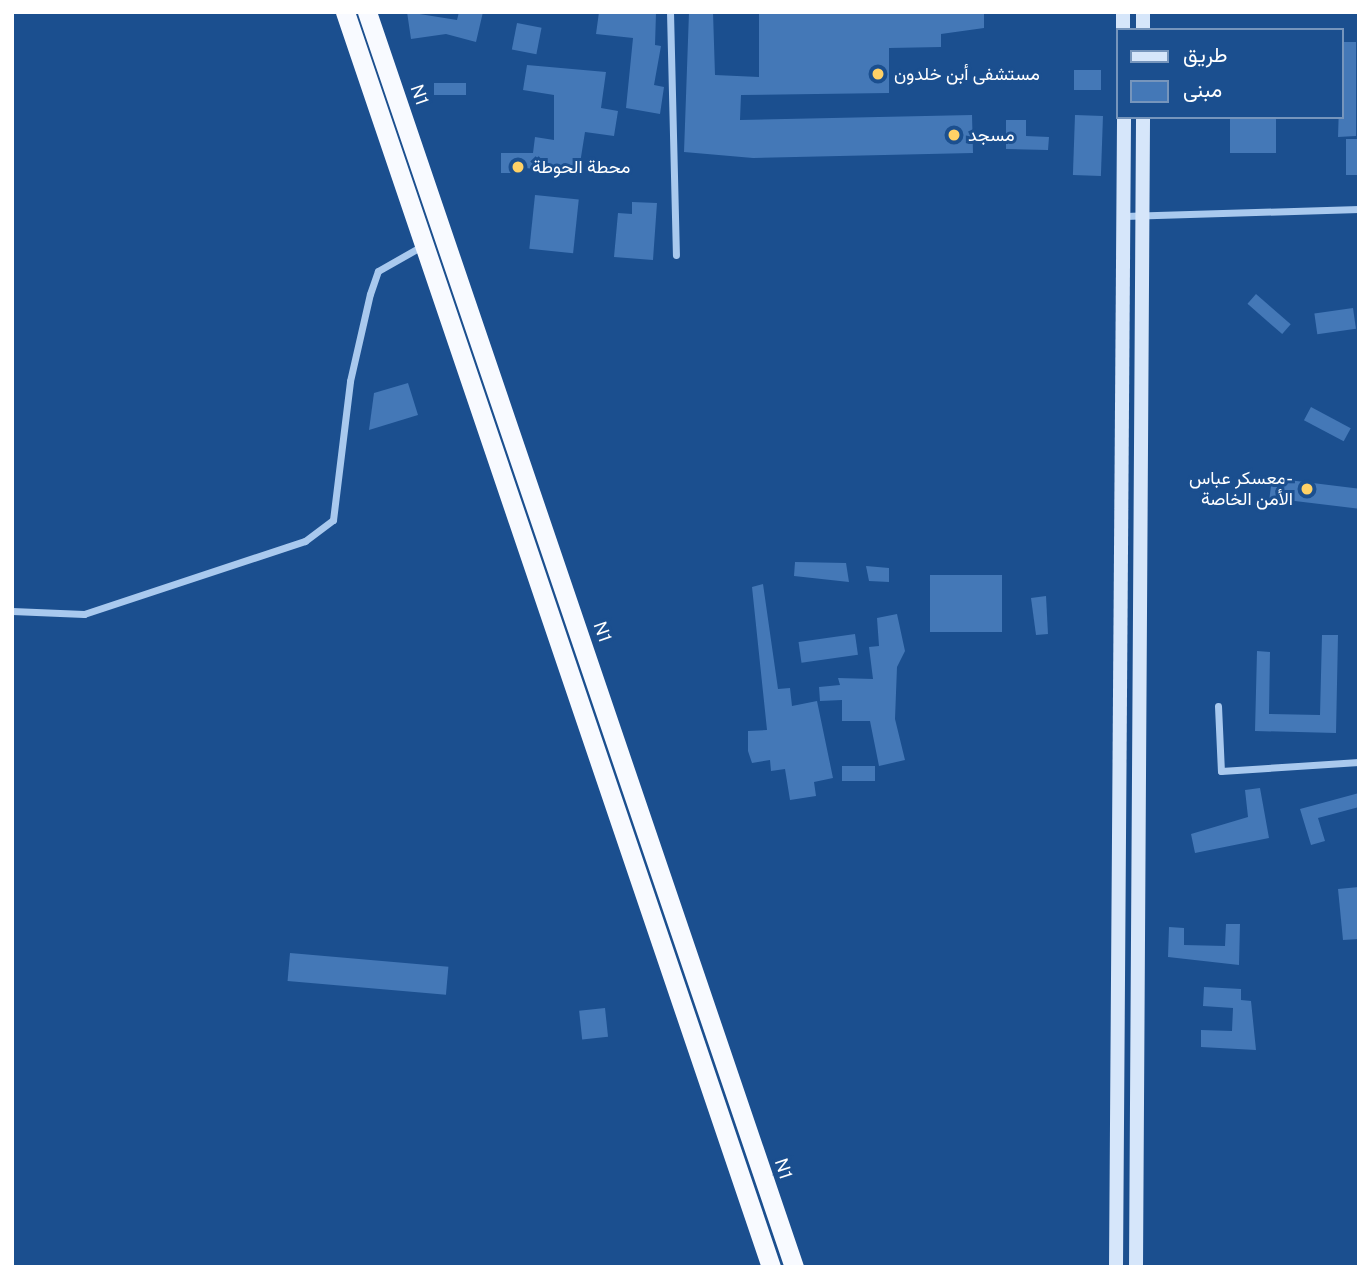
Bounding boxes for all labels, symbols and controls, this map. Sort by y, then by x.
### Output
legend [1116,28,1343,119]
text: طريق [1183,42,1228,67]
place label: مستشفى أبن خلدون [894,63,1040,85]
marker: مستشفى أبن خلدون [868,64,888,84]
text: مبنى [1183,77,1222,102]
street label: N1 [405,82,433,108]
place label: مسجد [968,124,1015,146]
marker: مسجد [946,127,962,143]
place label: محطة الحوطة [532,156,630,178]
marker: محطة الحوطة [510,159,526,175]
place label: معسكر عباس- الأمن الخاصة [1189,468,1293,510]
marker: معسكر عباس- الأمن الخاصة [1299,481,1315,497]
street label: N1 [588,619,616,645]
street label: N1 [769,1156,797,1182]

